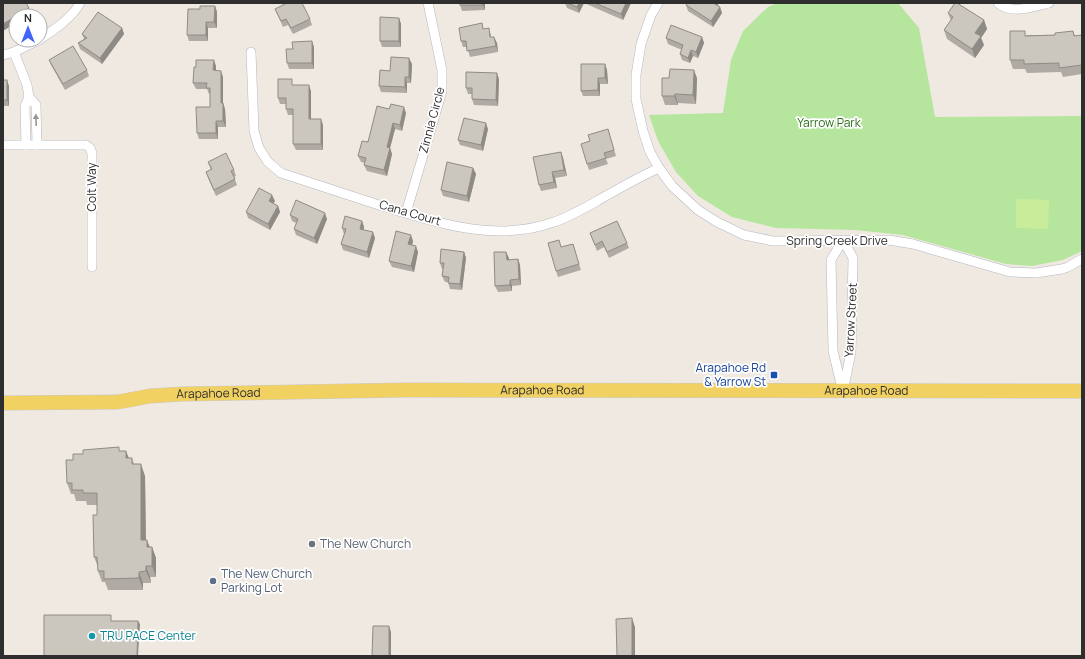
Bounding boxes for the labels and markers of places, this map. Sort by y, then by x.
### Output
place label: Arapahoe Rd & Yarrow St [696,359,766,390]
marker: Arapahoe Rd & Yarrow St [769,370,779,380]
place label: The New Church [320,535,411,552]
marker: The New Church [307,539,317,549]
place label: The New Church Parking Lot [221,565,312,596]
marker: The New Church Parking Lot [208,576,218,586]
place label: TRU PACE Center [100,627,197,644]
marker: TRU PACE Center [87,631,97,641]

